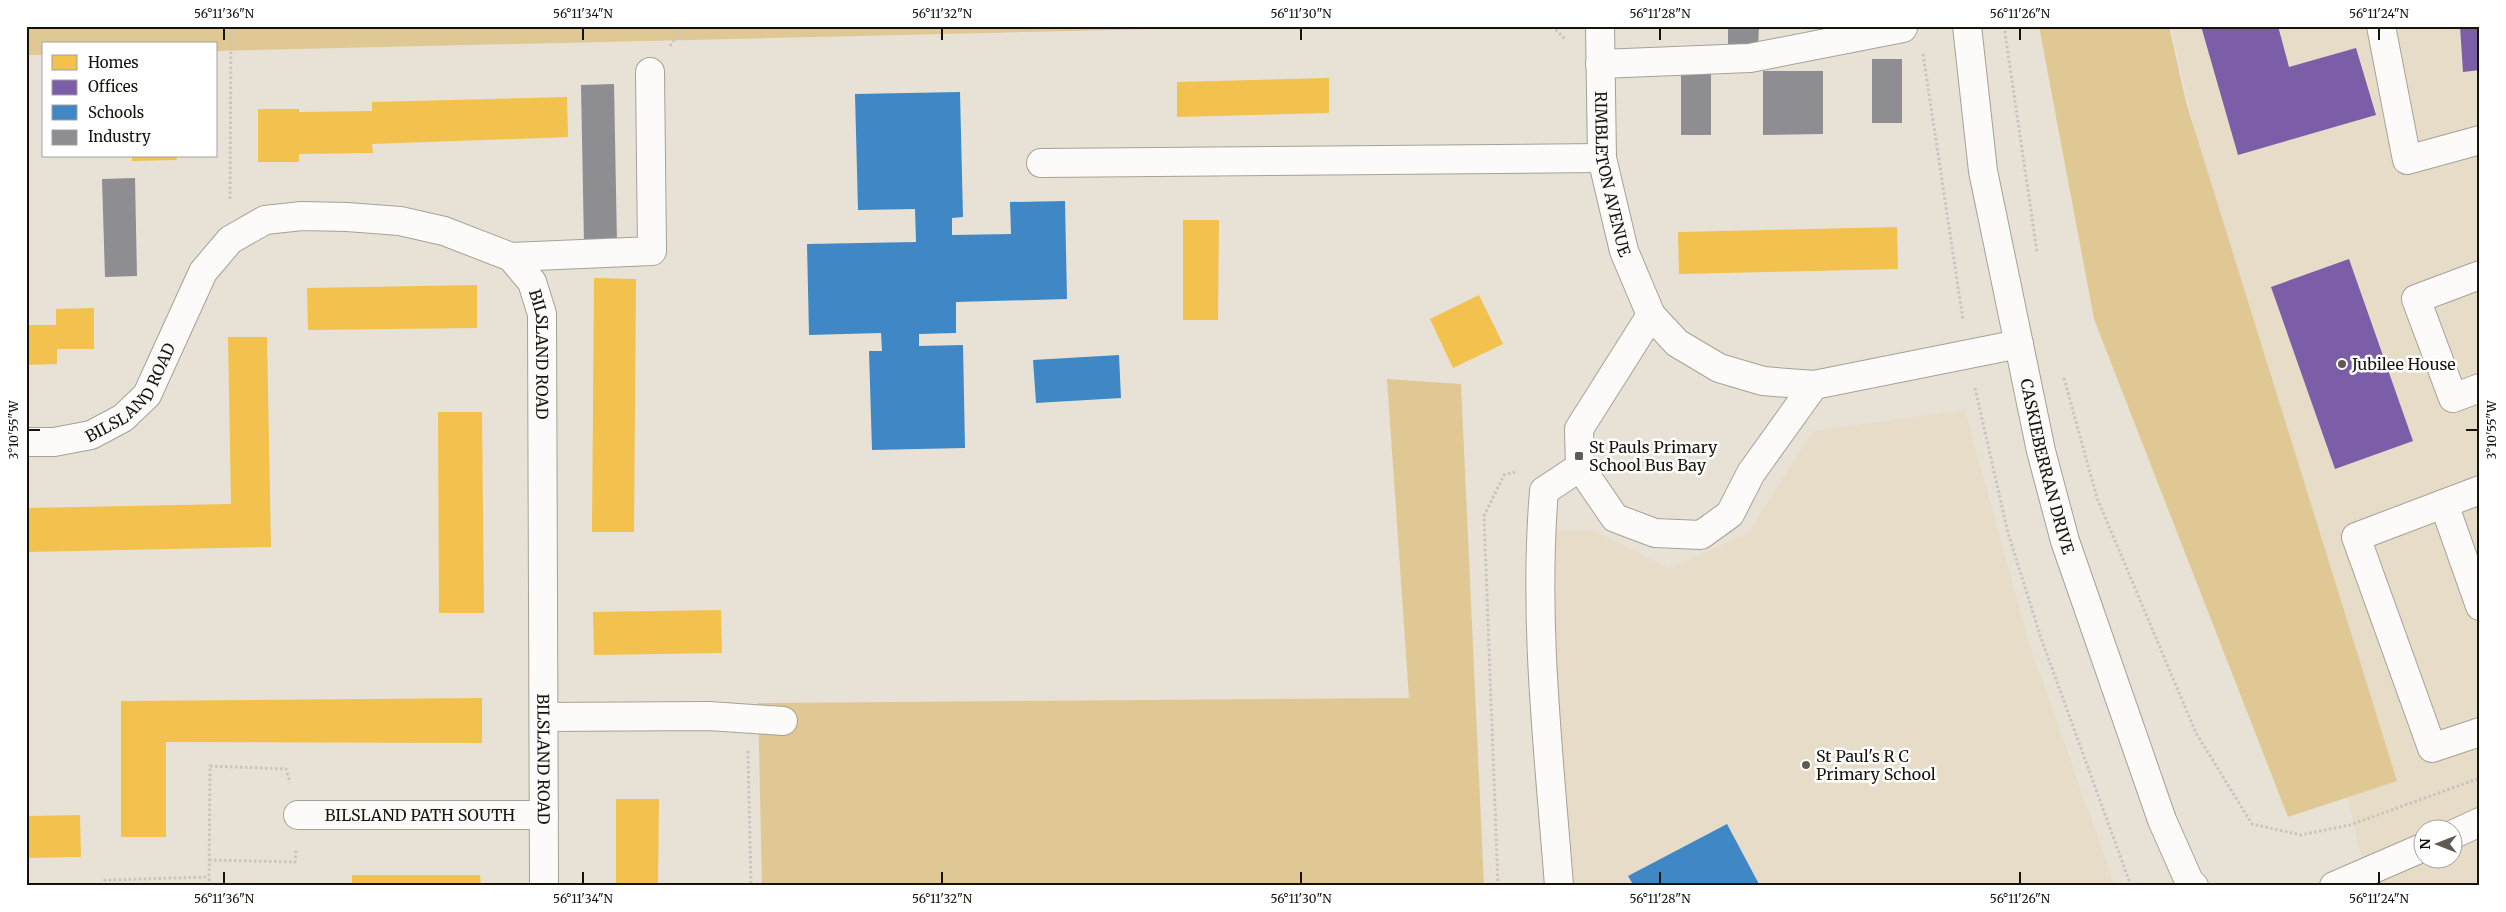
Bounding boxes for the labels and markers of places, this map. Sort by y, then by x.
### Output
place label: Jubilee House [2351,354,2456,374]
marker: Jubilee House [2336,358,2348,370]
place label: St Pauls Primary School Bus Bay [1589,437,1718,475]
marker: St Pauls Primary School Bus Bay [1573,450,1585,462]
place label: St Paul's R C Primary School [1816,746,1936,784]
marker: St Paul's R C Primary School [1800,759,1812,771]

